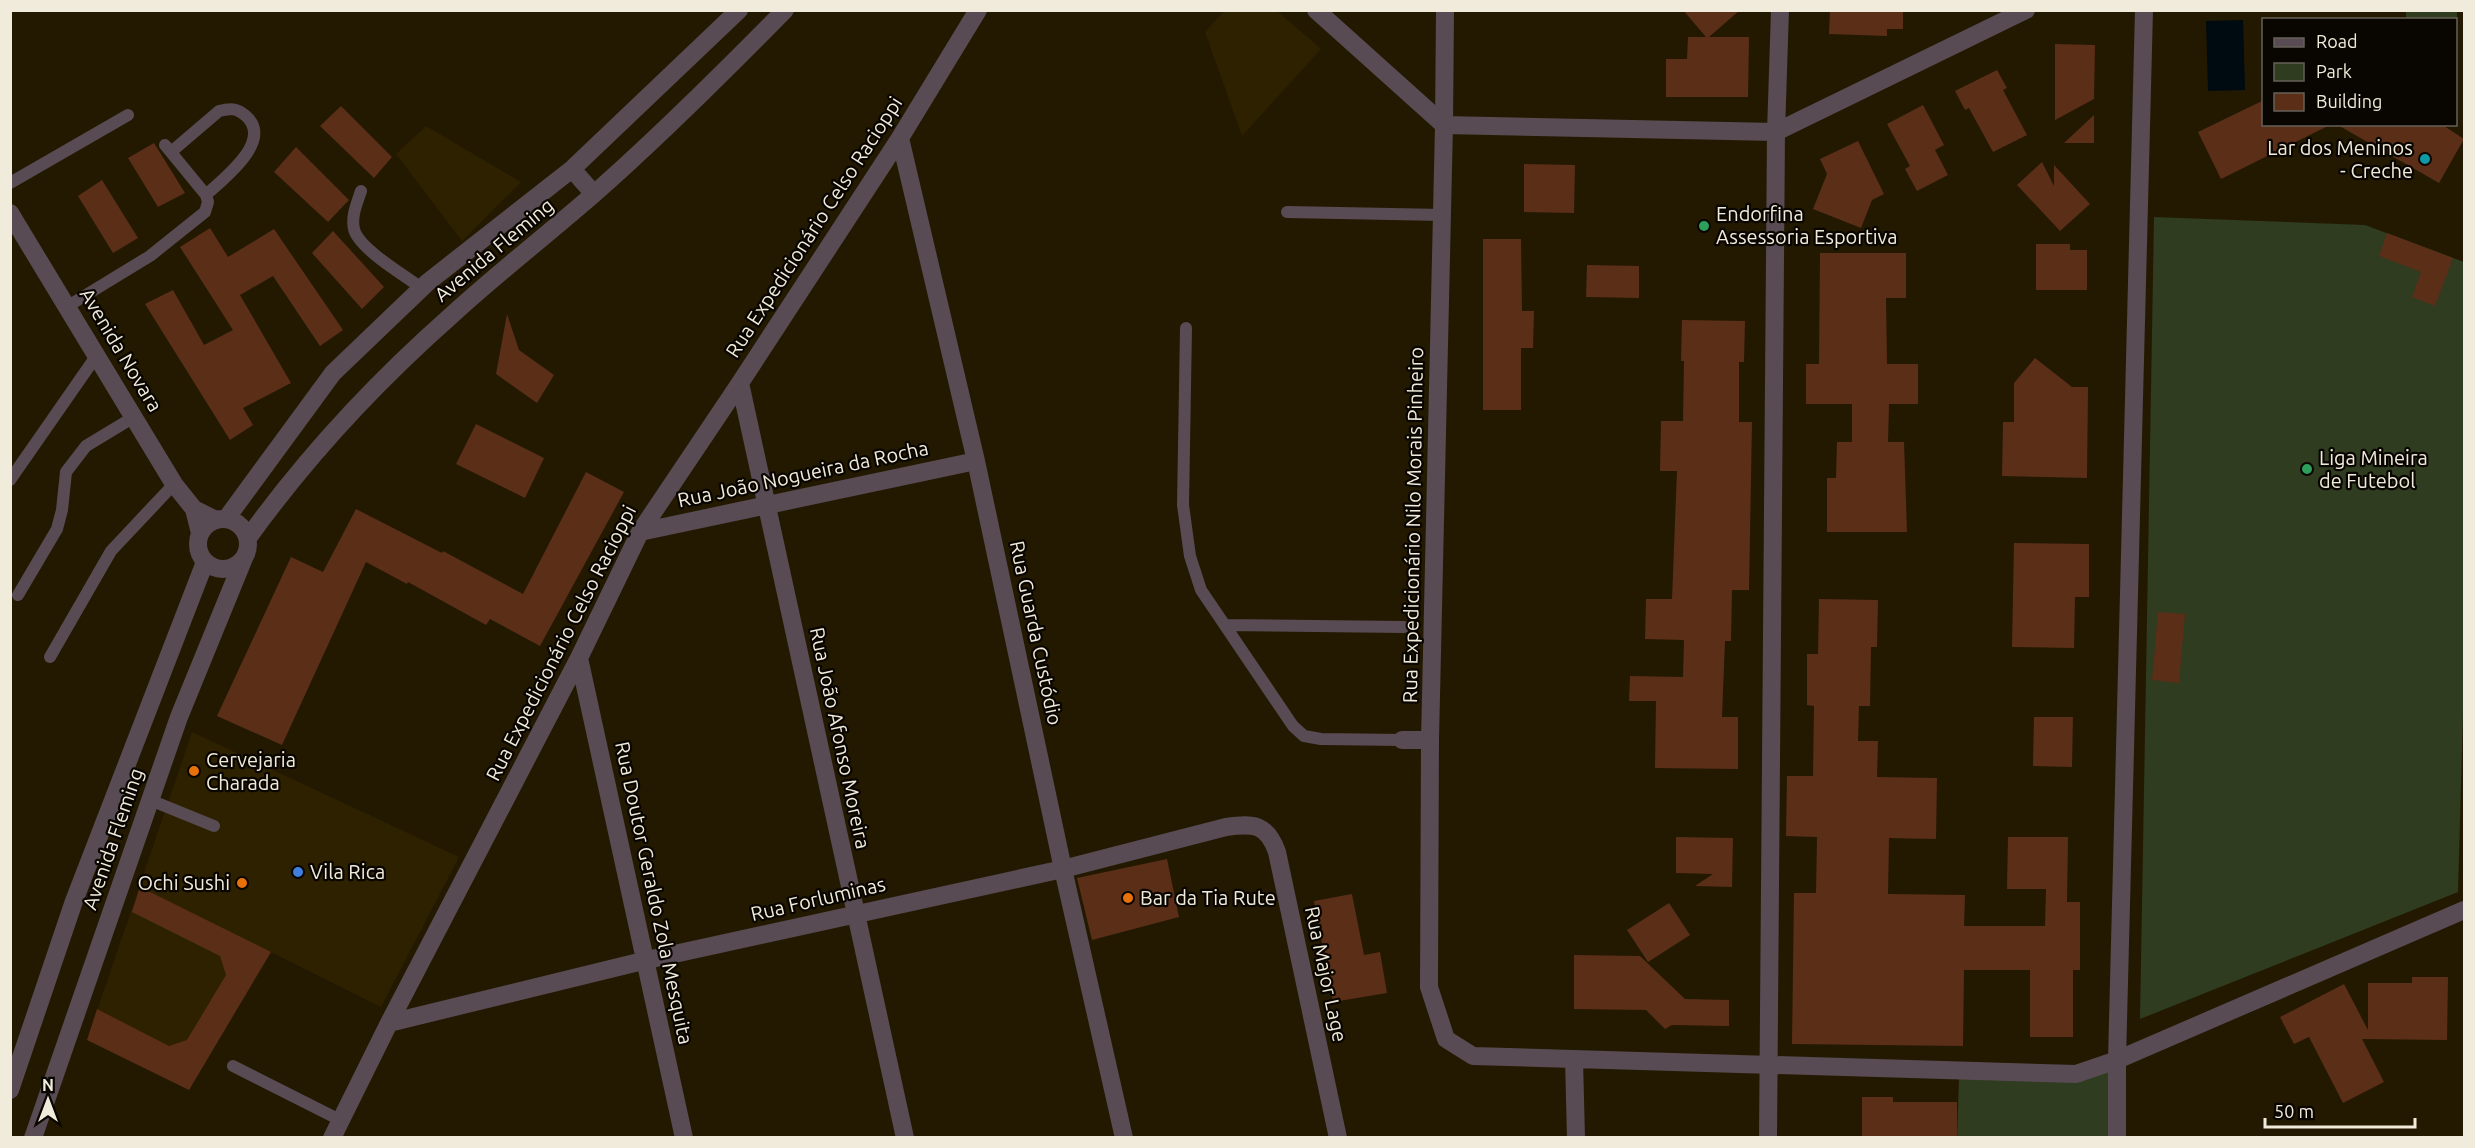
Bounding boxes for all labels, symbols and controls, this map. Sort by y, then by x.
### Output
legend [2262,18,2457,126]
text: Road [2316,31,2358,51]
text: Park [2316,61,2352,81]
text: Building [2316,91,2382,111]
street label: Rua Expedicionário Celso Racioppi [721,92,907,361]
place label: Lar dos Meninos - Creche [2267,136,2413,182]
marker: Lar dos Meninos - Creche [2418,152,2432,166]
street label: Avenida Fleming [430,193,558,306]
place label: Endorfina Assessoria Esportiva [1716,202,1898,248]
marker: Endorfina Assessoria Esportiva [1697,219,1711,233]
street label: Avenida Novara [75,284,167,416]
street label: Rua Expedicionário Nilo Morais Pinheiro [1398,347,1427,703]
street label: Rua João Nogueira da Rocha [675,436,930,511]
place label: Liga Mineira de Futebol [2319,446,2428,492]
marker: Liga Mineira de Futebol [2300,462,2314,476]
street label: Rua Expedicionário Celso Racioppi [481,501,640,784]
street label: Rua Guarda Custódio [1006,539,1067,727]
street label: Rua João Afonso Moreira [806,625,875,851]
street label: Rua Doutor Geraldo Zola Mesquita [611,739,698,1047]
place label: Cervejaria Charada [206,748,296,794]
marker: Cervejaria Charada [187,764,201,778]
street label: Avenida Fleming [78,765,148,913]
place label: Vila Rica [310,860,385,883]
marker: Vila Rica [291,865,305,879]
place label: Ochi Sushi [137,871,230,894]
street label: Rua Forluminas [748,872,888,925]
marker: Ochi Sushi [235,876,249,890]
place label: Bar da Tia Rute [1140,886,1276,909]
marker: Bar da Tia Rute [1121,891,1135,905]
street label: Rua Major Lage [1301,904,1352,1044]
north arrow [18,1070,78,1130]
text: N [42,1076,54,1094]
scale bar [2265,1091,2415,1129]
text: 50 m [2274,1101,2314,1121]

